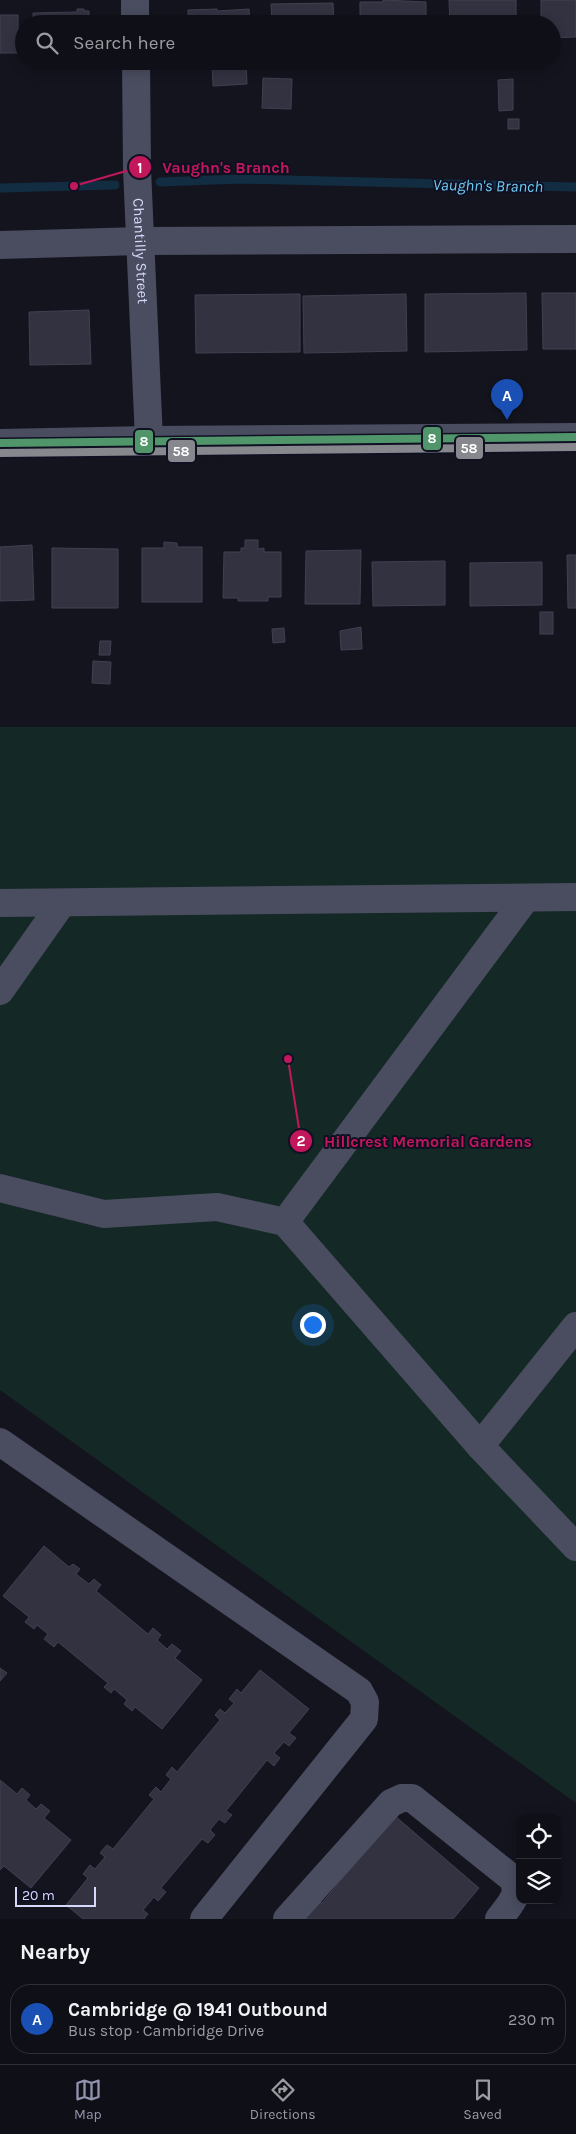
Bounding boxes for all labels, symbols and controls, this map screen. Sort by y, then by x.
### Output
search box [15,15,561,70]
icon: search [33,29,61,57]
text: Search here [73,32,175,54]
callout: Vaughn's Branch [127,152,300,183]
text: Vaughn's Branch [162,158,290,177]
text: 1 [137,159,143,177]
water label: Vaughn's Branch [433,175,543,196]
street label: Chantilly Street [129,198,152,305]
pin: A [491,379,523,420]
line badge: 8 [422,426,442,451]
line badge: 8 [134,429,154,454]
text: 8 [427,430,437,447]
text: 8 [139,433,149,450]
line badge: 58 [455,436,484,460]
line badge: 58 [167,439,196,463]
text: 58 [460,440,478,457]
text: 58 [172,443,190,460]
callout: Hillcrest Memorial Gardens [289,1126,542,1157]
text: 2 [296,1132,306,1150]
text: Hillcrest Memorial Gardens [324,1132,532,1151]
your location [300,1312,326,1338]
map controls [516,1814,561,1904]
button: locate [516,1814,561,1859]
button: layers [516,1859,561,1904]
scale bar [15,1884,96,1907]
text: 20 m [22,1887,55,1904]
text: Nearby [20,1940,90,1964]
text: Cambridge @ 1941 Outbound [68,1999,328,2021]
text: A [32,2010,42,2029]
text: 230 m [508,2010,555,2029]
text: Bus stop · Cambridge Drive [68,2021,264,2040]
tab: Map [74,2076,102,2123]
tab: Directions [250,2076,316,2123]
tab: Saved [463,2076,502,2123]

